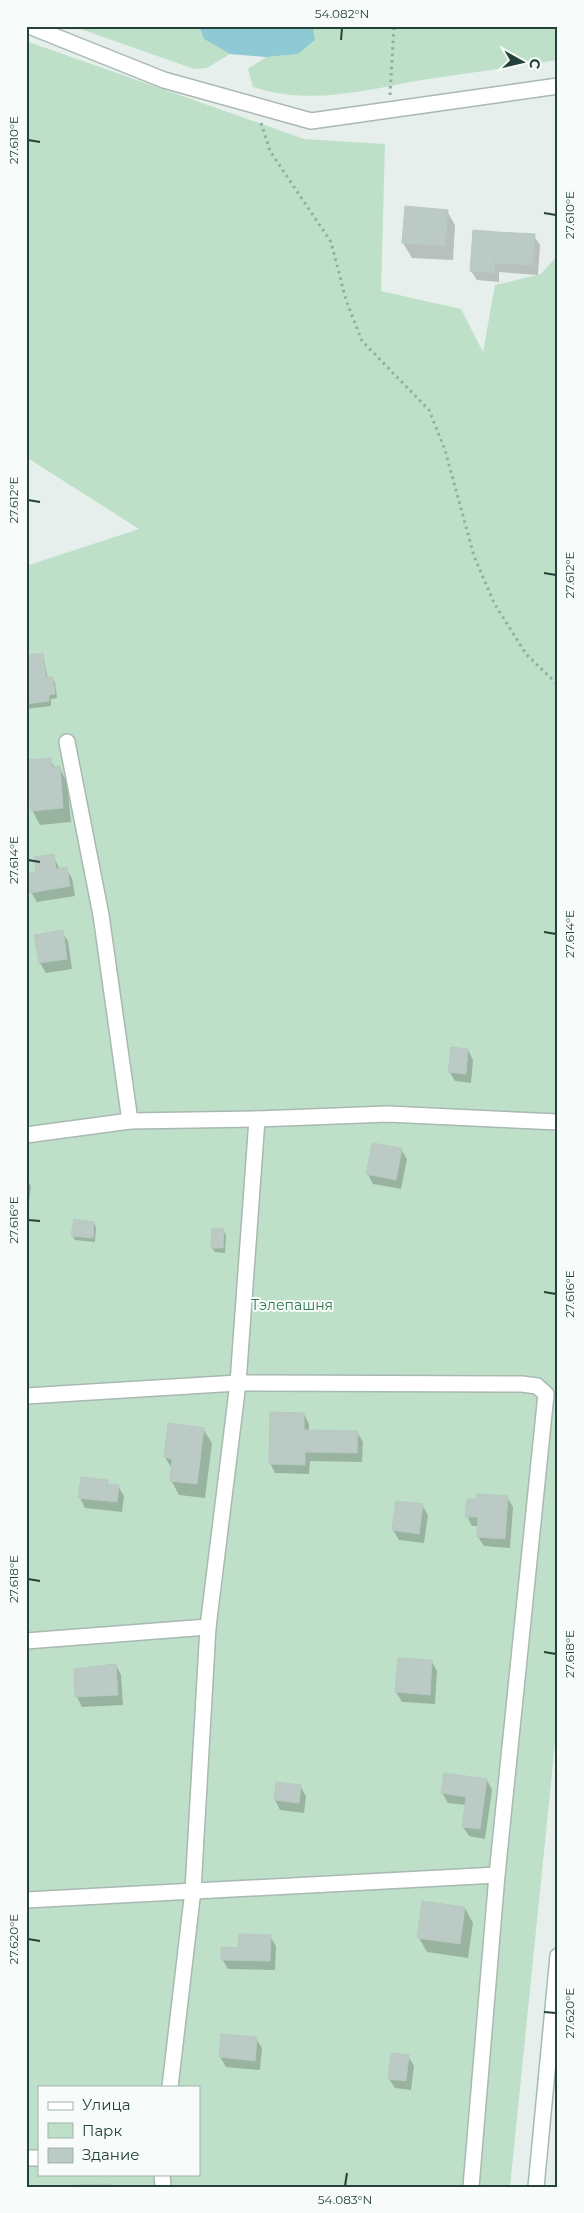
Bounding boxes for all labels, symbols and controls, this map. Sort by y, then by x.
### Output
text: 54.082°N [315,6,369,21]
north arrow [496,38,546,88]
text: С [525,58,544,70]
text: 27.610°E [6,116,21,164]
text: 27.610°E [562,191,577,239]
text: 27.612°E [6,476,21,524]
text: 27.612°E [562,551,577,599]
text: 27.614°E [6,836,21,884]
text: 27.614°E [562,910,577,958]
text: 27.616°E [6,1196,21,1244]
text: 27.616°E [562,1270,577,1318]
park label: Тэлепашня [251,1296,333,1314]
text: 27.618°E [6,1555,21,1603]
text: 27.618°E [562,1630,577,1678]
text: 27.620°E [6,1914,21,1964]
text: 27.620°E [562,1988,577,2038]
legend [38,2086,200,2176]
text: Улица [82,2095,130,2114]
text: Парк [82,2121,122,2140]
text: Здание [82,2145,140,2164]
text: 54.083°N [318,2192,372,2207]

